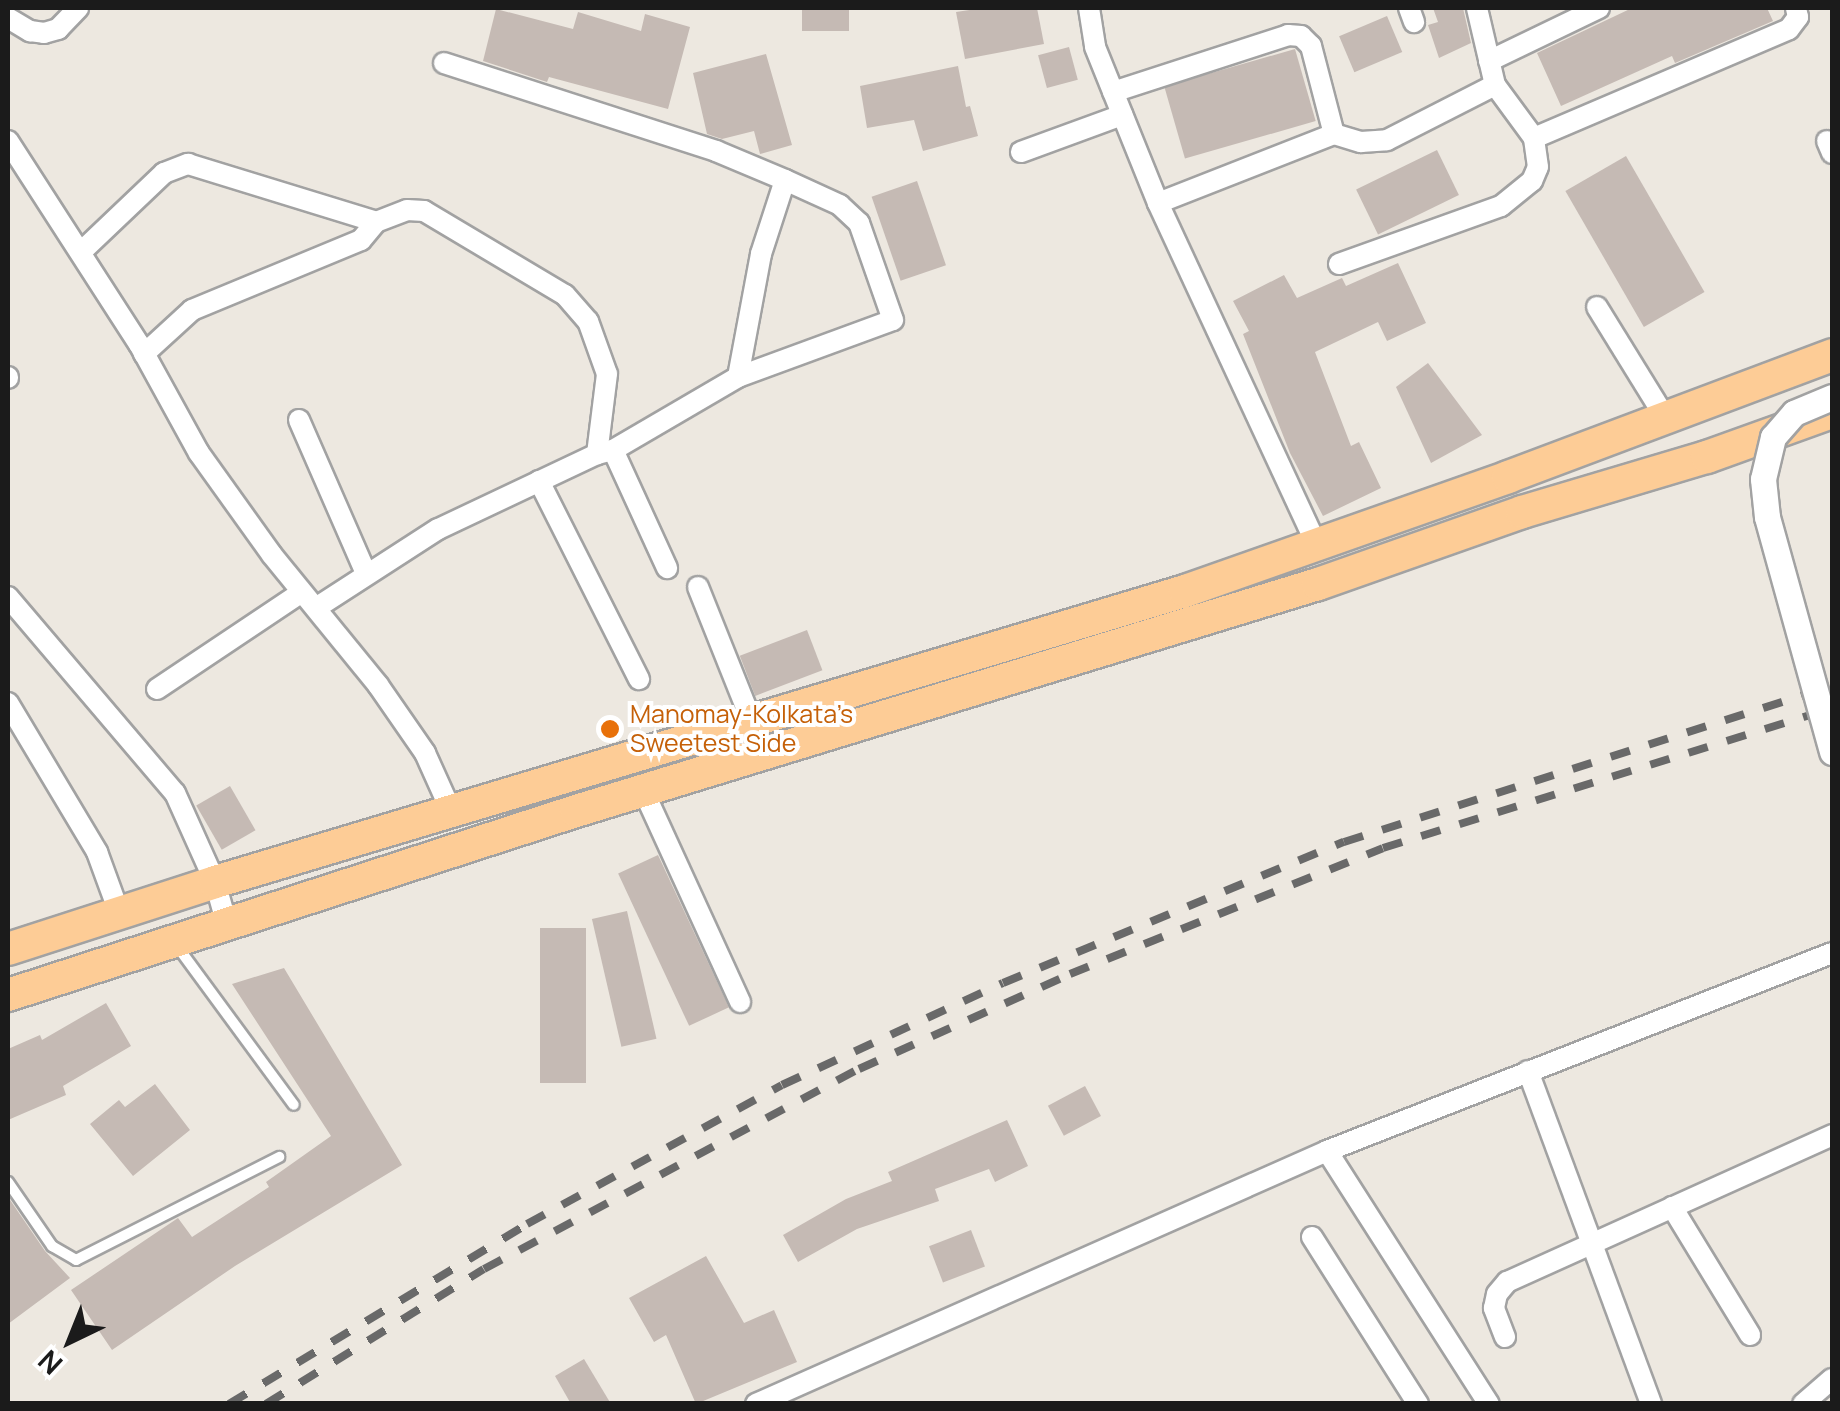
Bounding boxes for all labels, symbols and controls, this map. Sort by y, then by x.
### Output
place label: Manomay-Kolkata’s Sweetest Side [630,700,853,759]
marker: Manomay-Kolkata’s Sweetest Side [599,718,621,740]
north arrow [20,1291,120,1391]
text: N [29,1342,70,1384]

